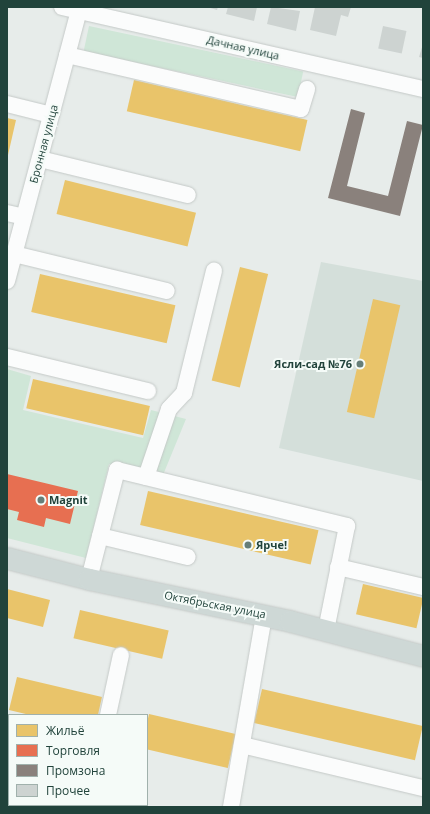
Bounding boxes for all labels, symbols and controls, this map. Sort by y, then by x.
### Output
street label: Дачная улица [205,33,281,63]
street label: Бронная улица [27,103,61,185]
place label: Ясли-сад №76 [274,357,352,371]
marker: Ясли-сад №76 [355,359,365,369]
place label: Magnit [49,493,88,507]
marker: Magnit [36,495,46,505]
place label: Ярче! [256,538,287,552]
marker: Ярче! [243,540,253,550]
street label: Октябрьская улица [163,589,267,621]
legend [8,714,148,806]
text: Жильё [46,722,84,739]
text: Торговля [46,742,100,759]
text: Промзона [46,762,105,779]
text: Прочее [46,782,90,799]

